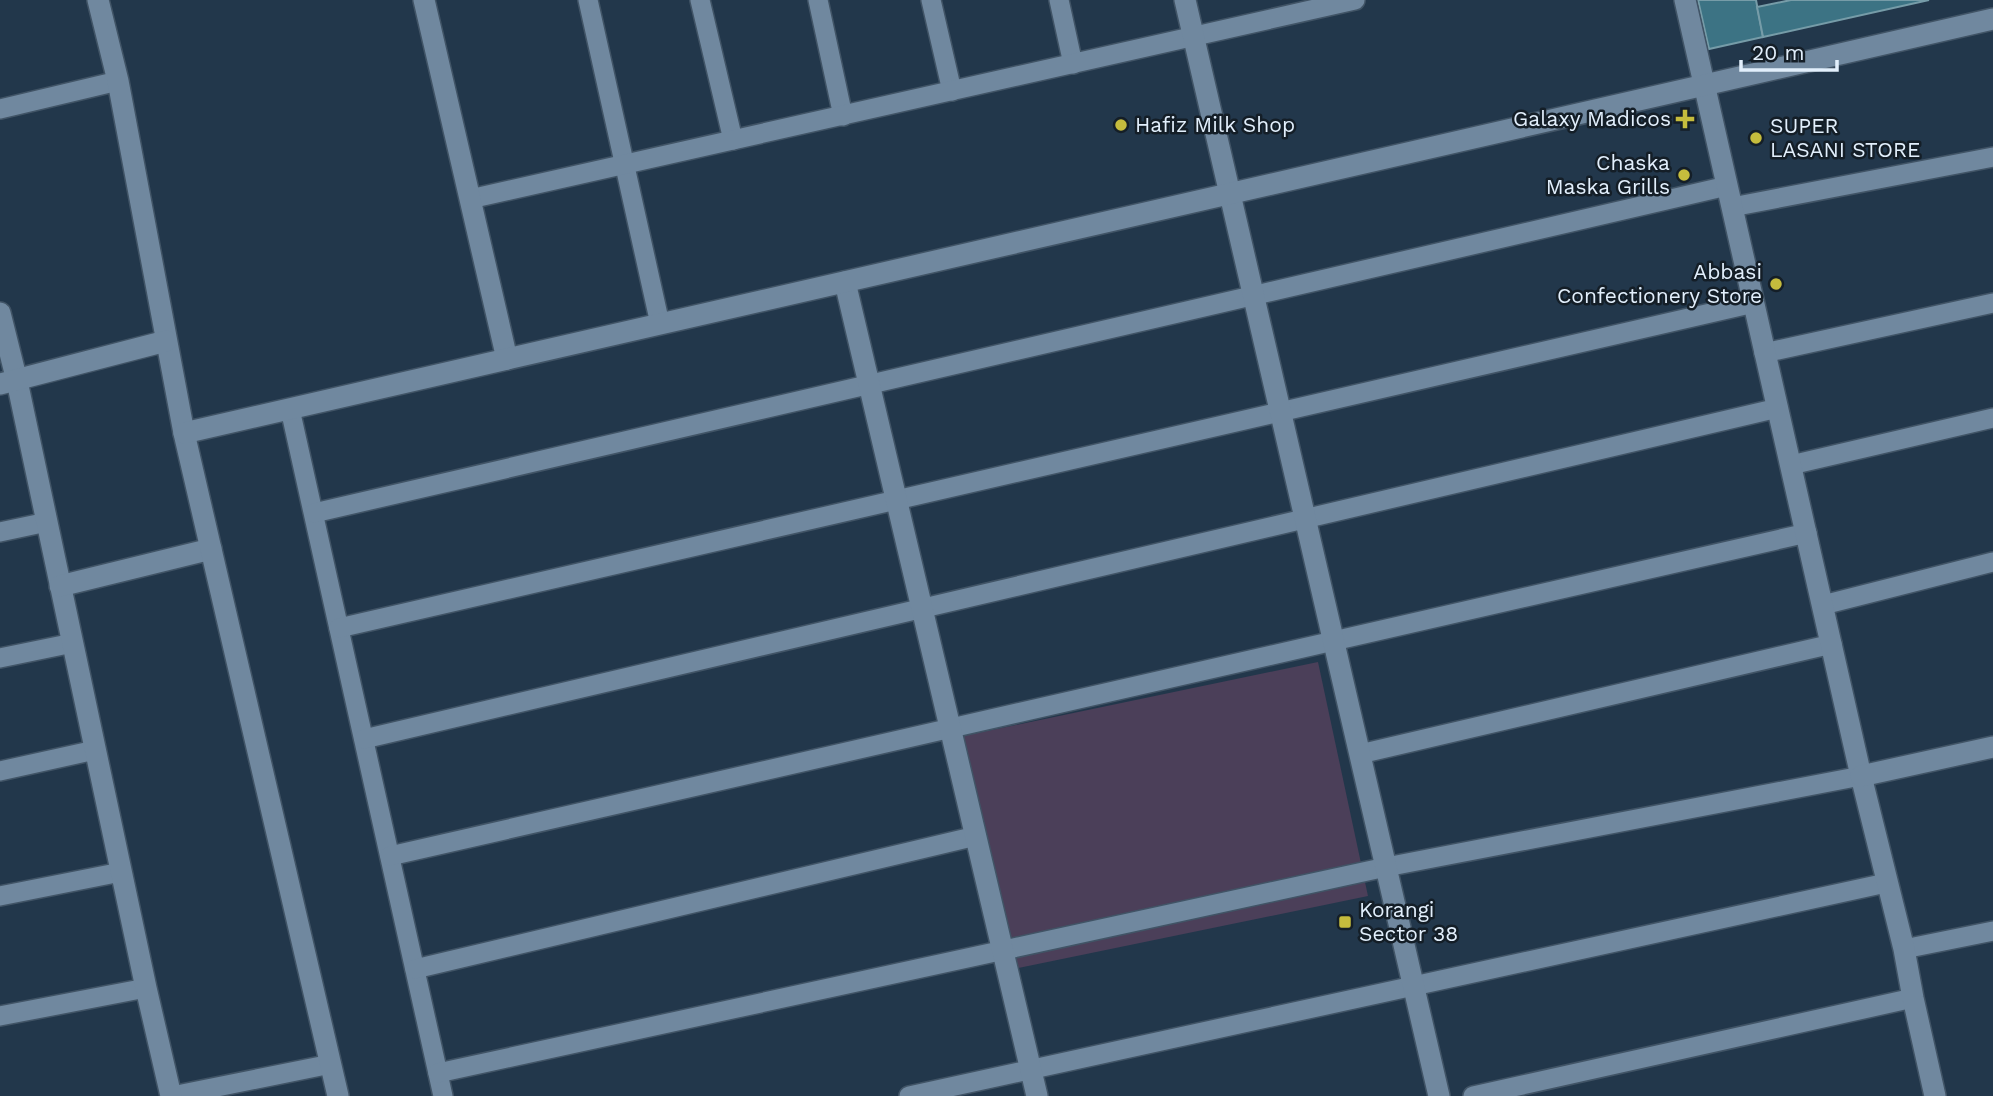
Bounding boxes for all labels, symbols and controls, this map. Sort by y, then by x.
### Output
scale bar [1741,28,1837,72]
text: 20 m [1752,40,1804,65]
place label: Galaxy Madicos [1513,106,1671,131]
marker: Galaxy Madicos [1677,111,1693,127]
place label: Hafiz Milk Shop [1135,112,1295,137]
place label: SUPER LASANI STORE [1770,113,1920,162]
marker: Hafiz Milk Shop [1113,117,1129,133]
marker: SUPER LASANI STORE [1748,130,1764,146]
place label: Chaska Maska Grills [1546,150,1670,199]
marker: Chaska Maska Grills [1676,167,1692,183]
place label: Abbasi Confectionery Store [1557,259,1762,308]
marker: Abbasi Confectionery Store [1768,276,1784,292]
place label: Korangi Sector 38 [1359,897,1458,946]
marker: Korangi Sector 38 [1337,914,1353,930]

